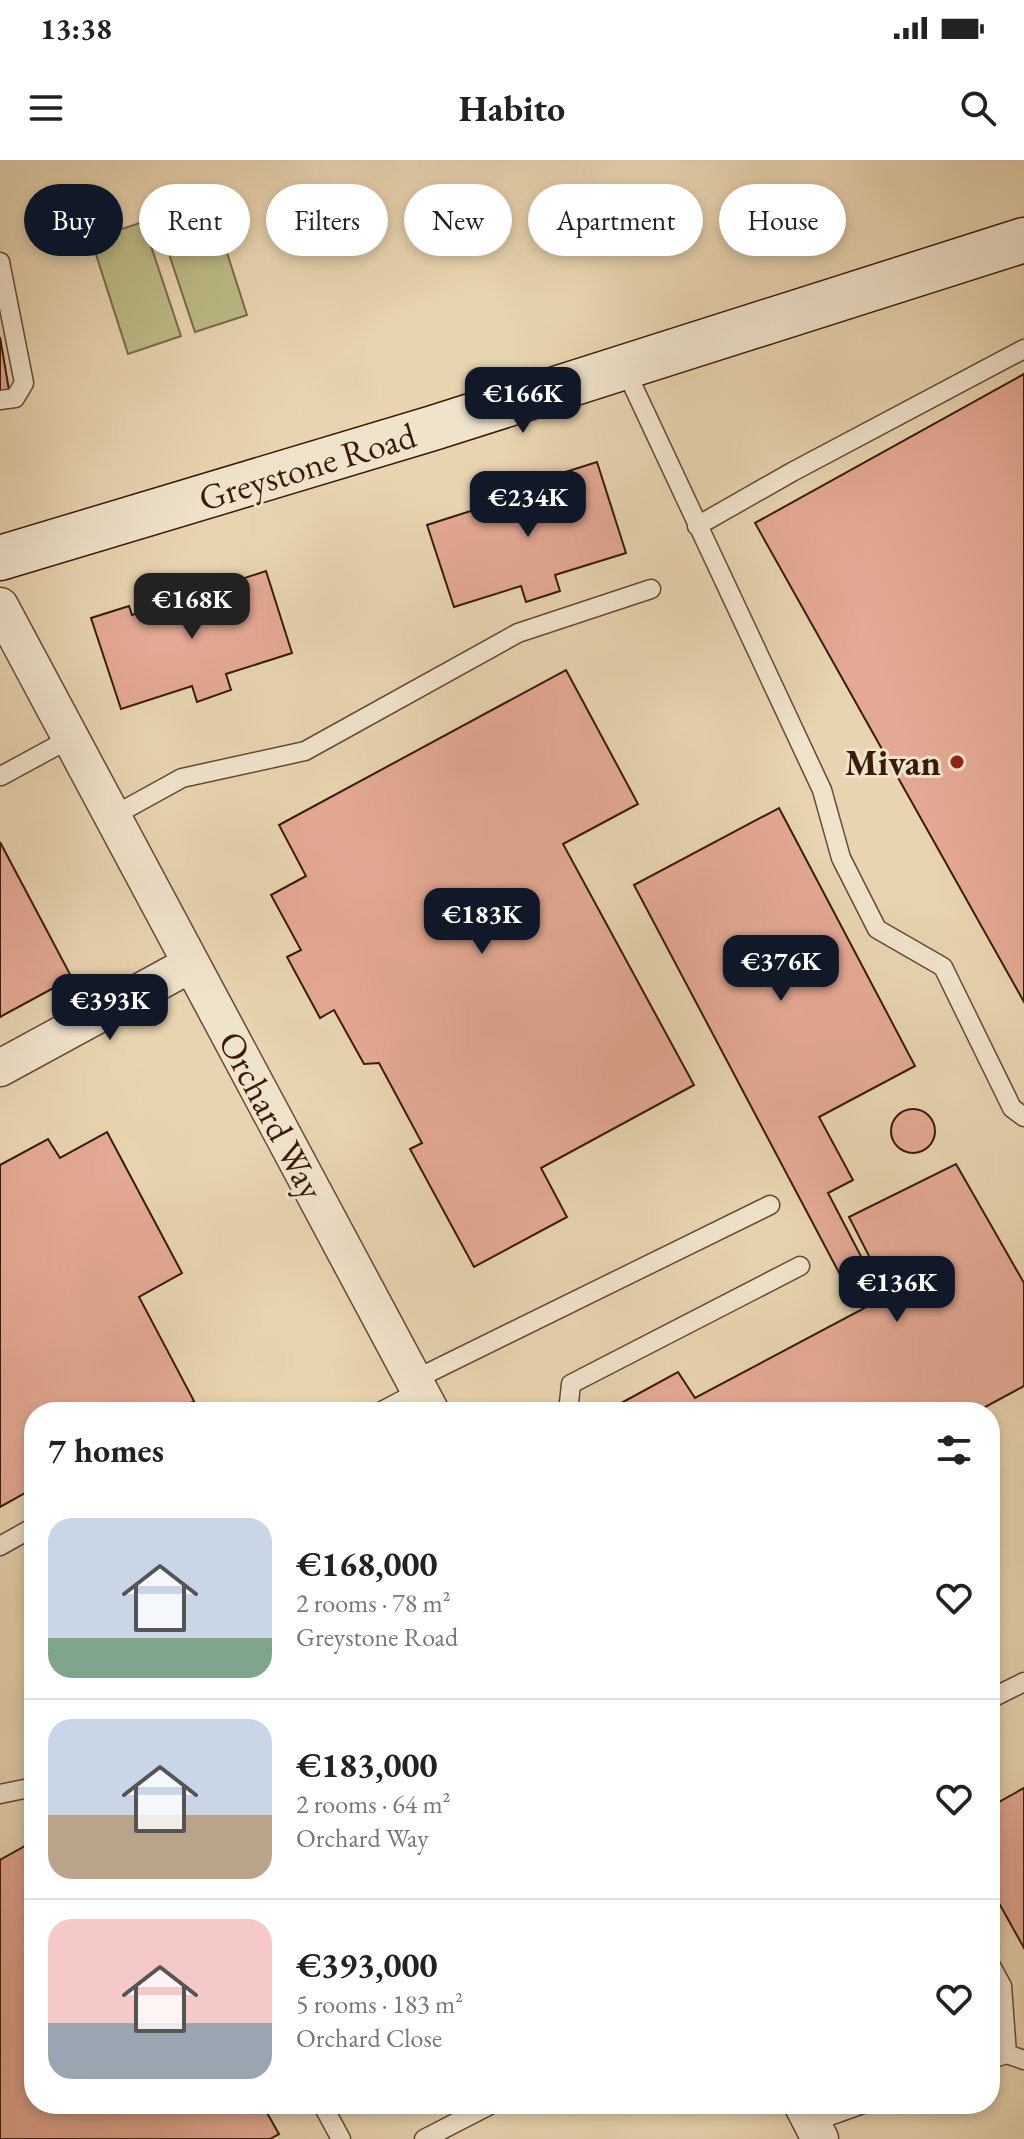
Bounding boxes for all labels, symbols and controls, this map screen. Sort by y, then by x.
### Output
text: 13:38 [40,9,112,48]
text: Habito [459,85,565,132]
icon: menu [24,86,68,130]
icon: search [956,86,1000,130]
chip: Buy [24,184,123,256]
chip: Rent [139,184,250,256]
chip: Filters [266,184,388,256]
chip: New [404,184,512,256]
chip: Apartment [528,184,703,256]
chip: House [719,184,846,256]
pin: €166K [467,367,579,435]
text: €166K [483,376,563,410]
street label: Greystone Road [193,411,422,522]
pin: €234K [472,471,584,539]
text: €234K [488,480,568,514]
pin: €168K [136,573,248,641]
text: €168K [152,582,232,616]
place label: Mivan [845,739,941,786]
marker: Mivan [948,753,966,771]
pin: €183K [426,888,538,956]
text: €183K [442,897,522,931]
pin: €376K [725,935,837,1003]
text: €376K [741,944,821,978]
pin: €393K [54,974,166,1042]
text: €393K [70,983,150,1017]
street label: Orchard Way [208,1023,336,1208]
pin: €136K [841,1256,953,1324]
text: €136K [857,1265,937,1299]
text: 7 homes [48,1428,164,1472]
icon: filters [932,1428,976,1472]
text: €168,000 [296,1542,437,1586]
icon: home [112,1550,208,1646]
icon: heart [932,1576,976,1620]
text: 2 rooms · 78 m² [296,1586,451,1620]
text: Greystone Road [296,1620,458,1654]
text: €183,000 [296,1743,437,1787]
icon: home [112,1751,208,1847]
icon: heart [932,1777,976,1821]
text: 2 rooms · 64 m² [296,1787,451,1821]
text: Orchard Way [296,1821,429,1855]
text: €393,000 [296,1943,437,1987]
icon: home [112,1951,208,2047]
icon: heart [932,1977,976,2021]
text: 5 rooms · 183 m² [296,1987,463,2021]
text: Orchard Close [296,2021,442,2055]

